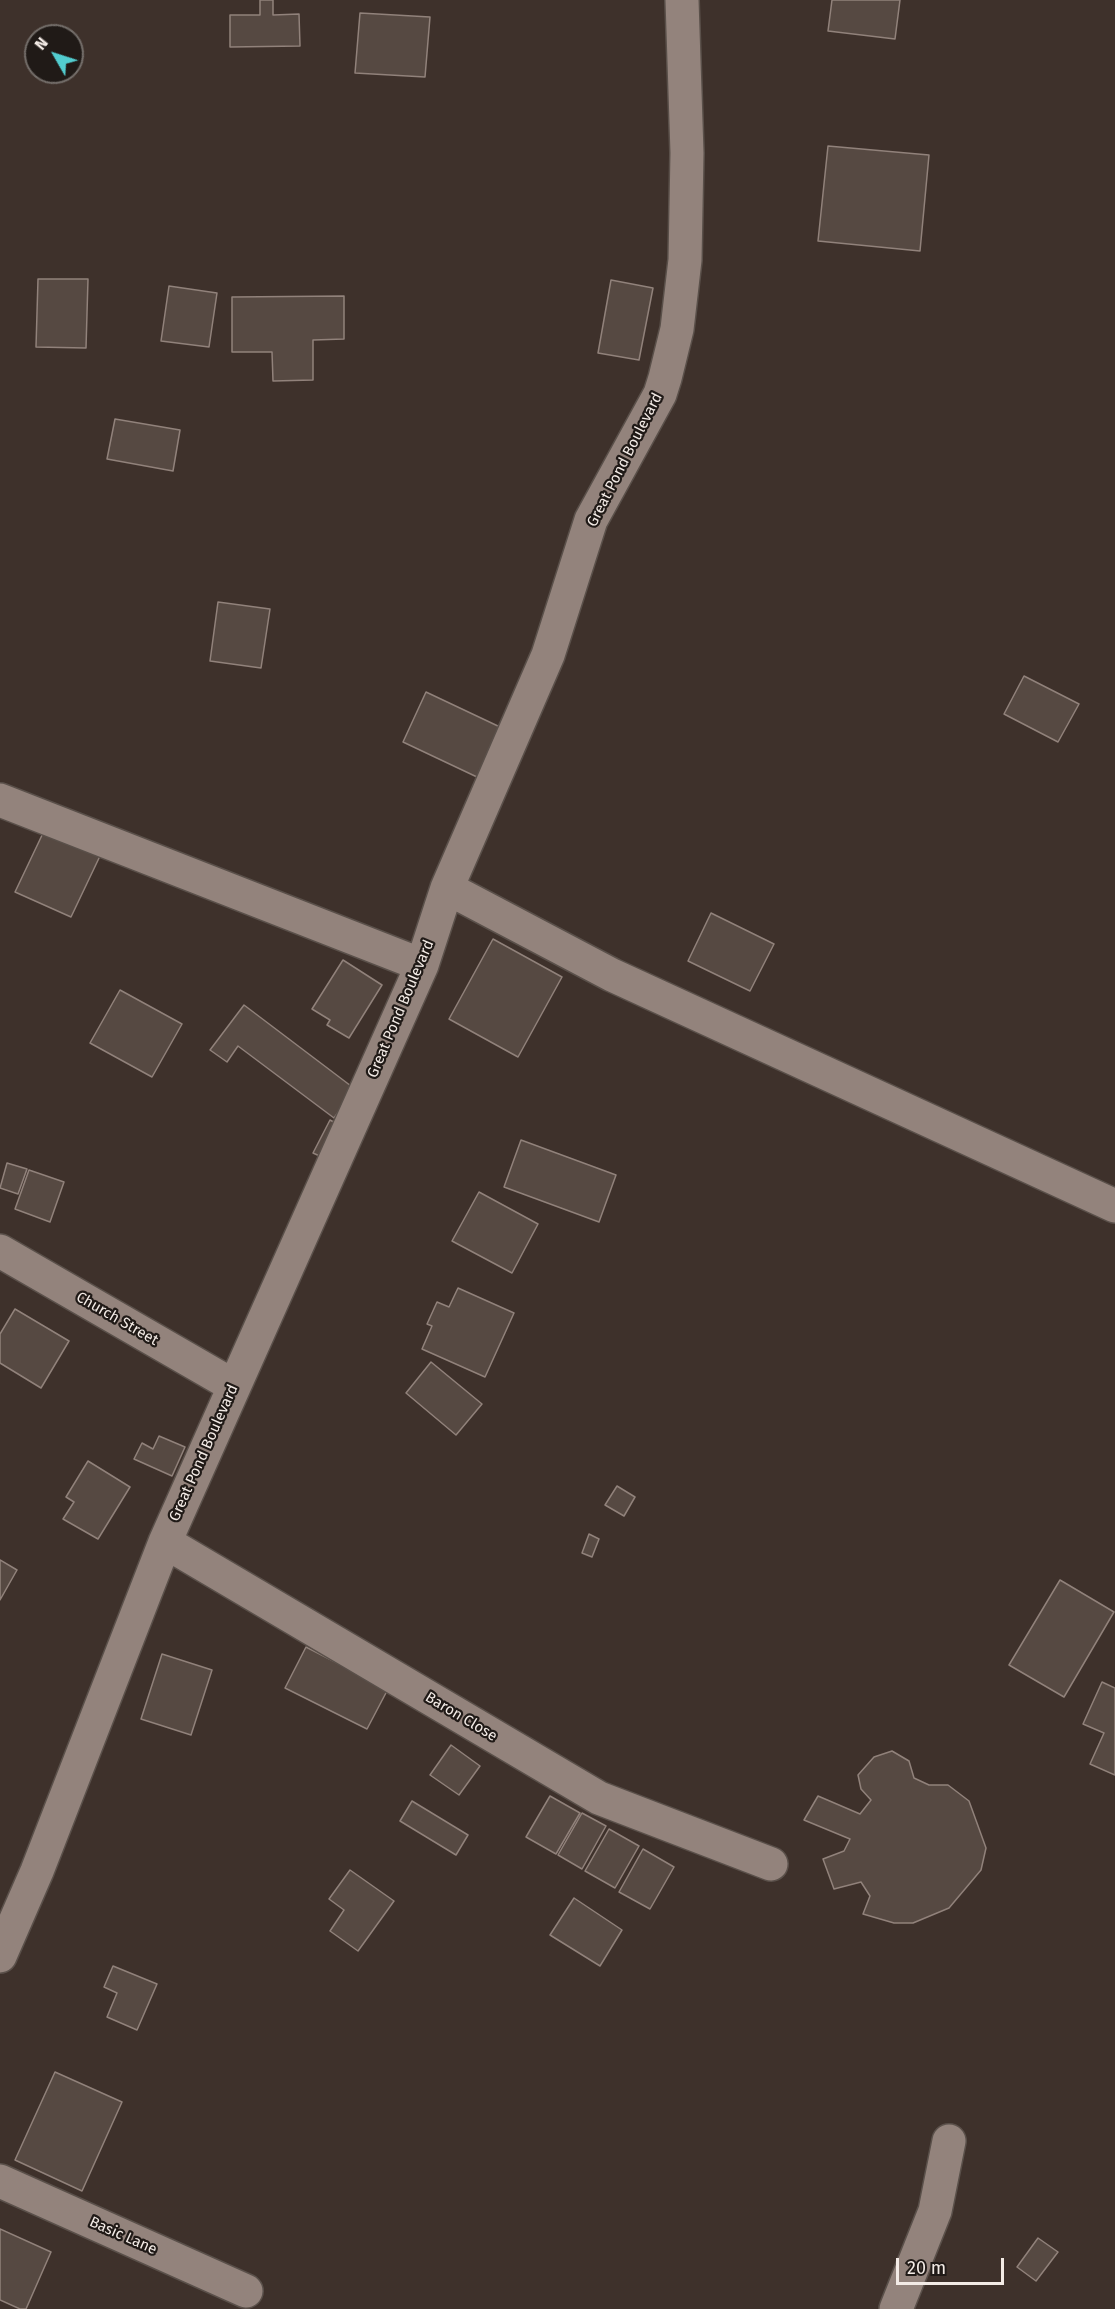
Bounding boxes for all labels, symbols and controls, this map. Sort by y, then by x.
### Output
north arrow [24,24,84,84]
text: N [30,34,52,54]
street label: Great Pond Boulevard [583,390,667,530]
street label: Great Pond Boulevard [364,937,438,1081]
street label: Church Street [73,1288,161,1350]
street label: Great Pond Boulevard [166,1382,242,1524]
street label: Baron Close [422,1689,500,1745]
street label: Basic Lane [86,2213,160,2259]
scale bar [899,2246,1007,2284]
text: 20 m [907,2257,946,2279]

